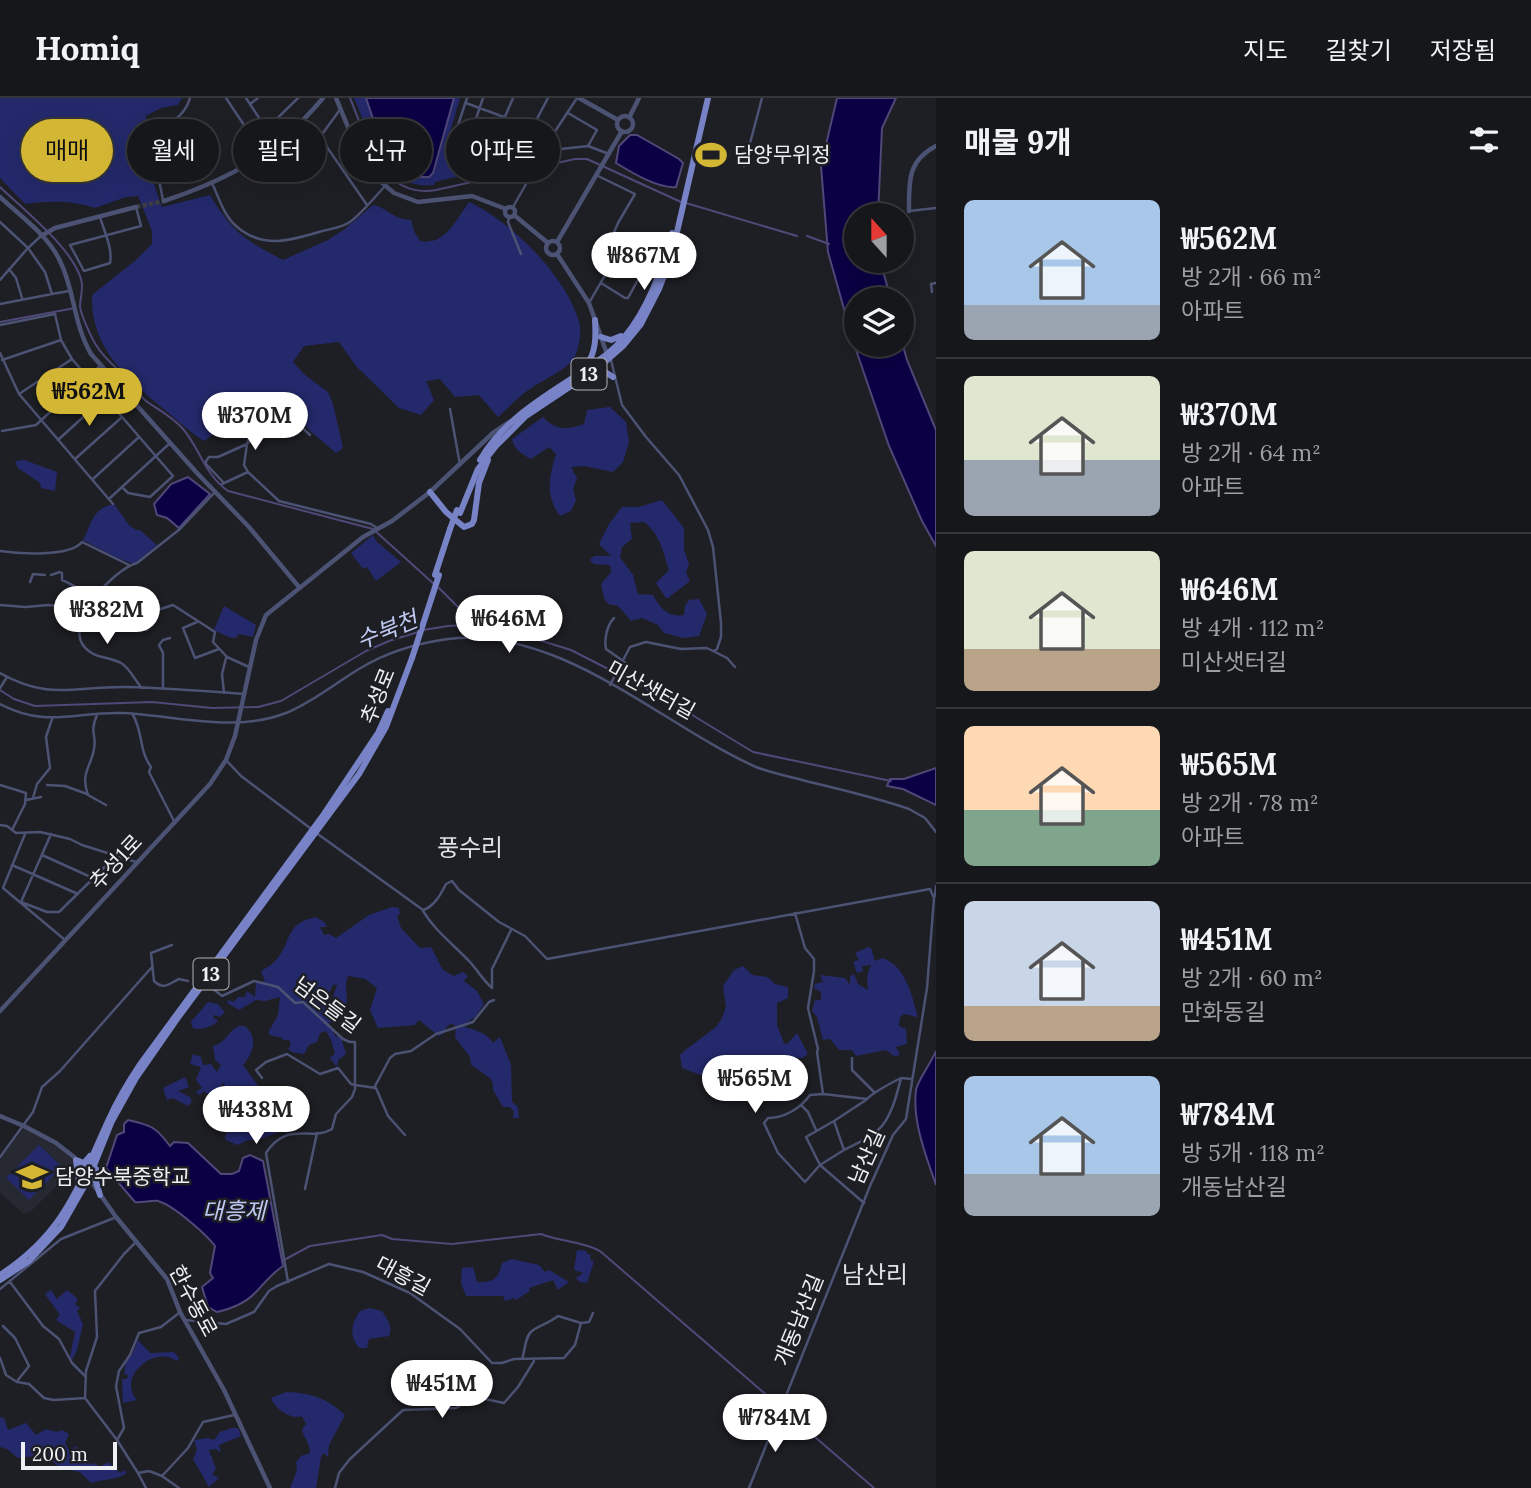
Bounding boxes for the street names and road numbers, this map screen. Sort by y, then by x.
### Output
road number: 13 [572,358,606,390]
street label: 미산샛터길 [602,654,700,725]
street label: 추성로 [354,664,401,728]
street label: 추성1로 [83,828,148,895]
road number: 13 [194,958,228,989]
street label: 넘은들길 [288,971,366,1039]
street label: 남산길 [842,1125,891,1189]
street label: 대흥길 [371,1250,435,1301]
street label: 한수동로 [163,1260,224,1341]
street label: 개동남산길 [768,1270,829,1370]

